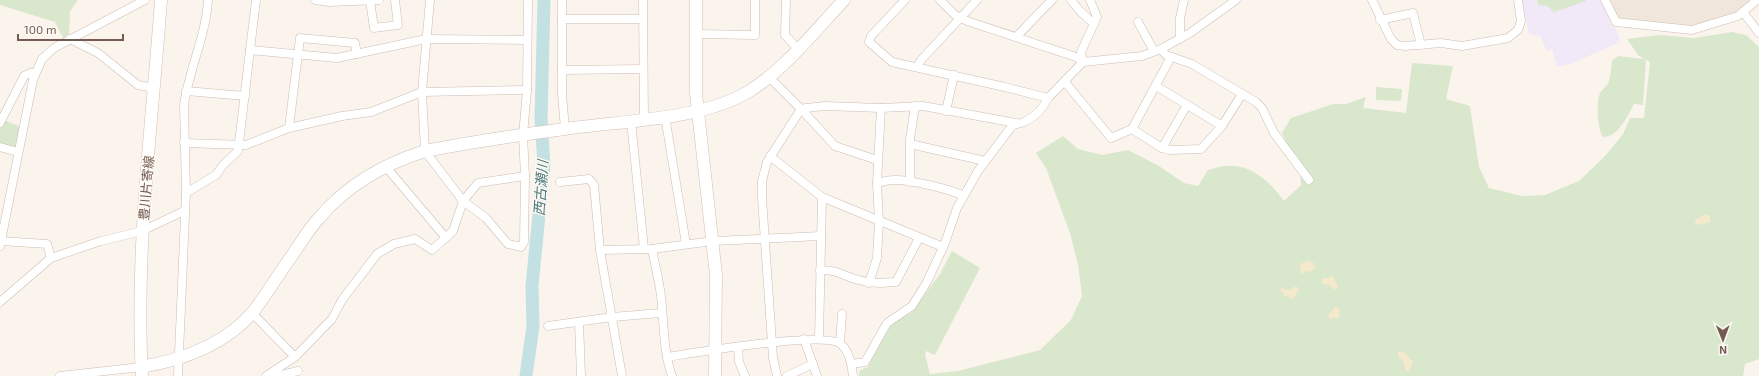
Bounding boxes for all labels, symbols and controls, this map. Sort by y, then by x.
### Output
scale bar [18,16,123,42]
text: 100 m [24,22,56,36]
street label: 豊川片寄線 [135,155,157,221]
water label: 西古瀬川 [530,157,551,216]
north arrow [1703,320,1743,360]
text: N [1719,344,1727,357]

